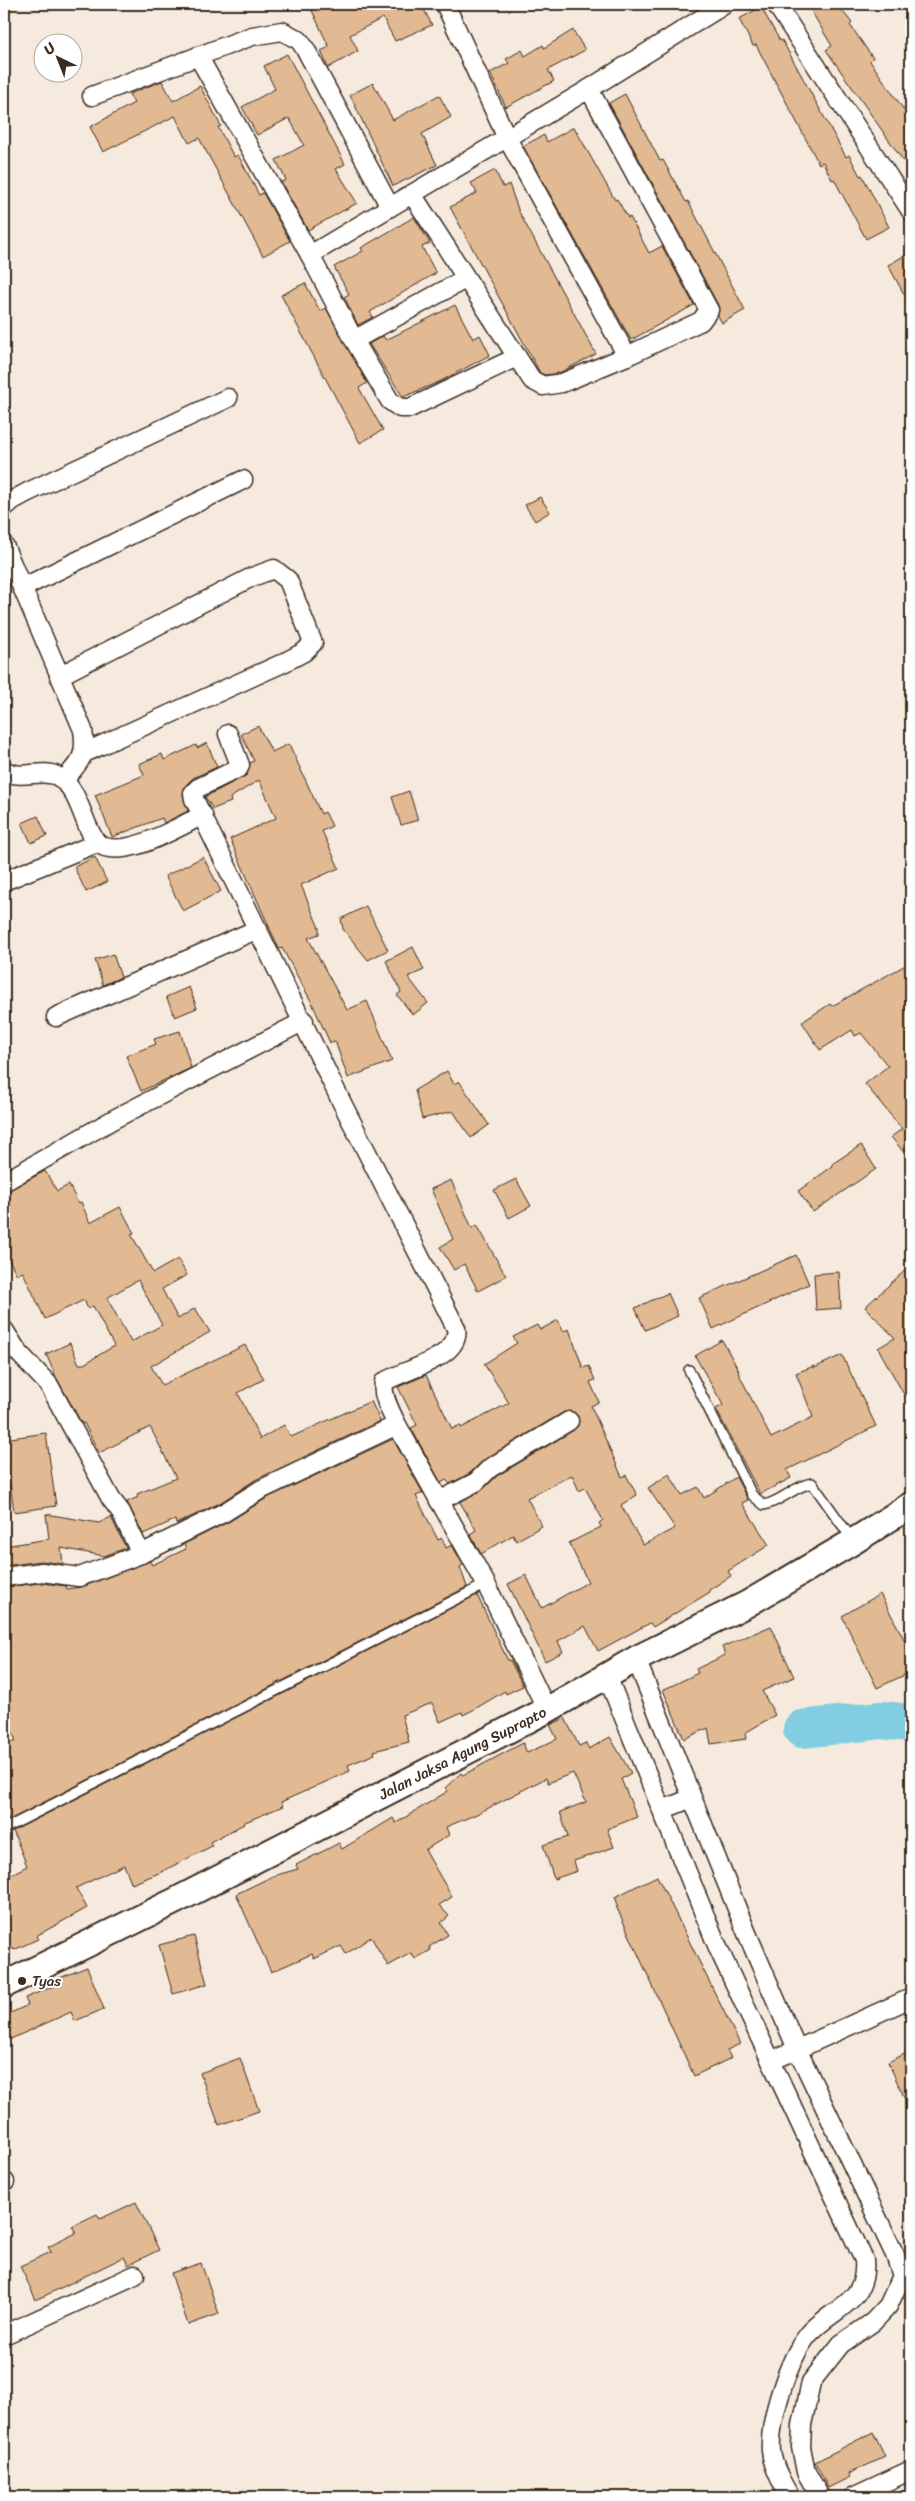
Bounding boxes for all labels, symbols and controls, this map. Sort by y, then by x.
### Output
north arrow [32,32,82,82]
text: U [38,36,62,61]
street label: Jalan Jaksa Agung Suprapto [373,1699,552,1808]
place label: Tyas [32,1968,61,1994]
marker: Tyas [16,1975,28,1987]

